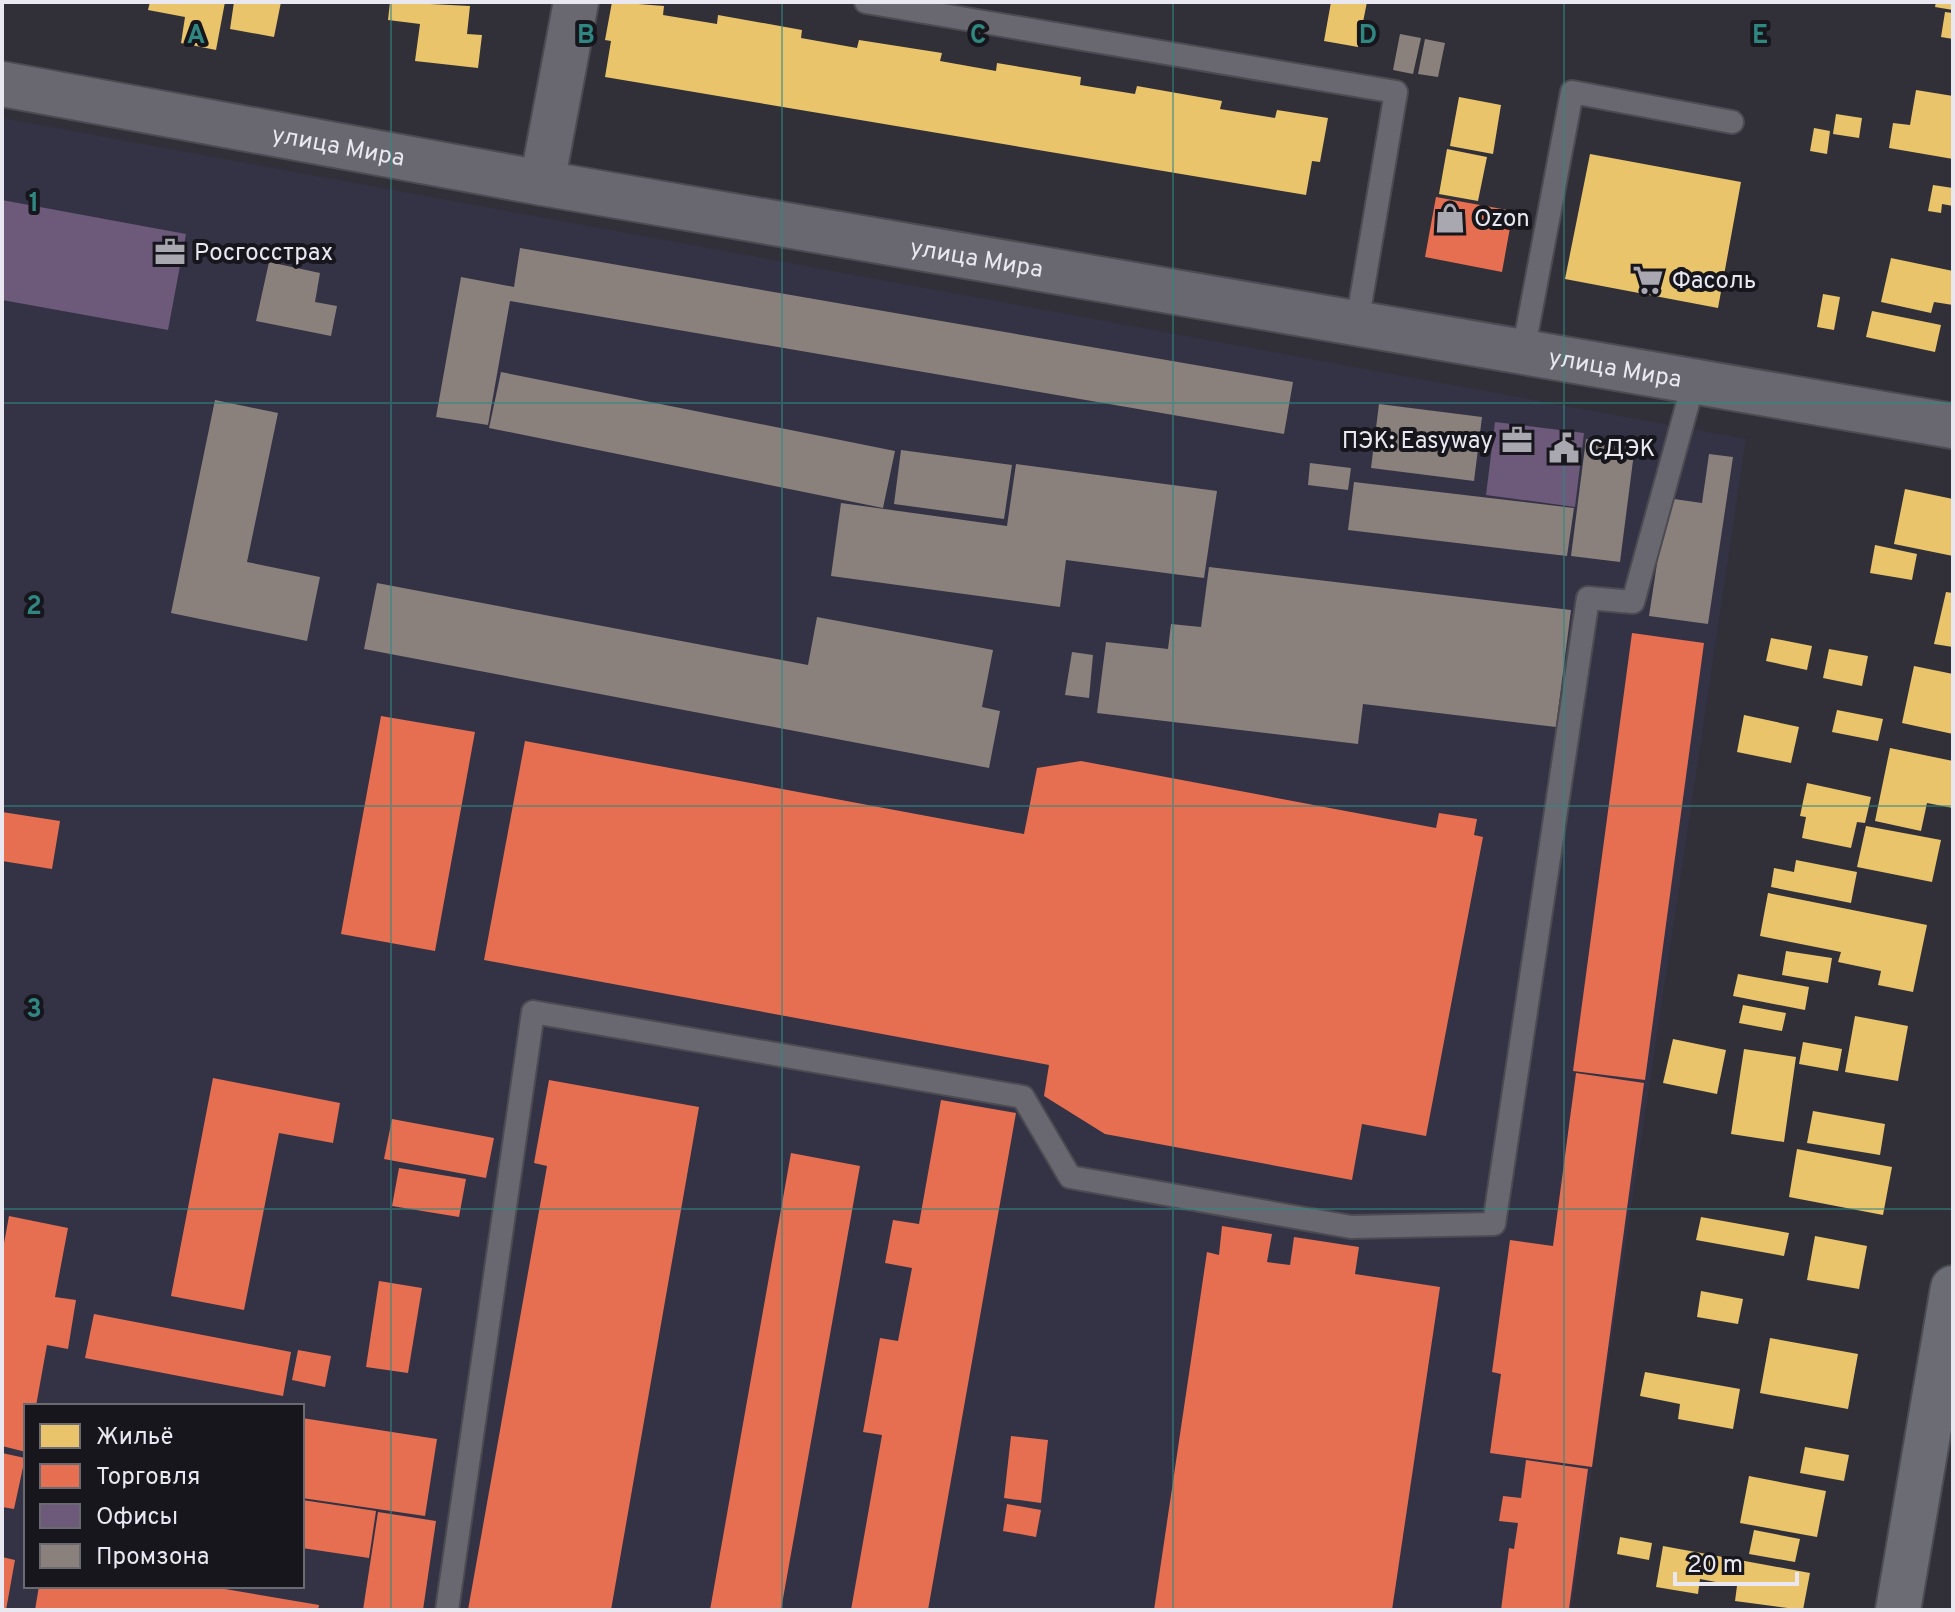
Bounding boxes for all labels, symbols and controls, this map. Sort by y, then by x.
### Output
text: A [187,20,205,53]
text: B [577,20,595,53]
text: C [970,20,986,53]
text: D [1359,20,1377,53]
text: E [1752,20,1768,53]
street label: улица Мира [269,121,407,175]
text: 1 [29,188,39,221]
shop icon: Ozon [1433,201,1467,235]
place label: Ozon [1474,205,1530,235]
street label: улица Мира [907,234,1045,286]
office icon: Росгосстрах [153,235,187,269]
place label: Росгосстрах [194,239,333,269]
supermarket icon: Фасоль [1631,263,1665,297]
place label: Фасоль [1672,267,1756,297]
street label: улица Мира [1546,344,1684,396]
office icon: ПЭК: Easyway [1500,423,1534,457]
place label: ПЭК: Easyway [1342,427,1493,457]
public building icon: СДЭК [1547,431,1581,465]
place label: СДЭК [1588,435,1655,465]
text: 2 [26,591,42,624]
text: 3 [26,994,42,1027]
legend [24,1404,304,1588]
text: Жильё [96,1423,173,1453]
text: Торговля [96,1463,200,1493]
text: Офисы [96,1503,178,1533]
scale bar [1675,1536,1797,1586]
text: Промзона [96,1543,209,1573]
text: 20 m [1687,1551,1743,1581]

